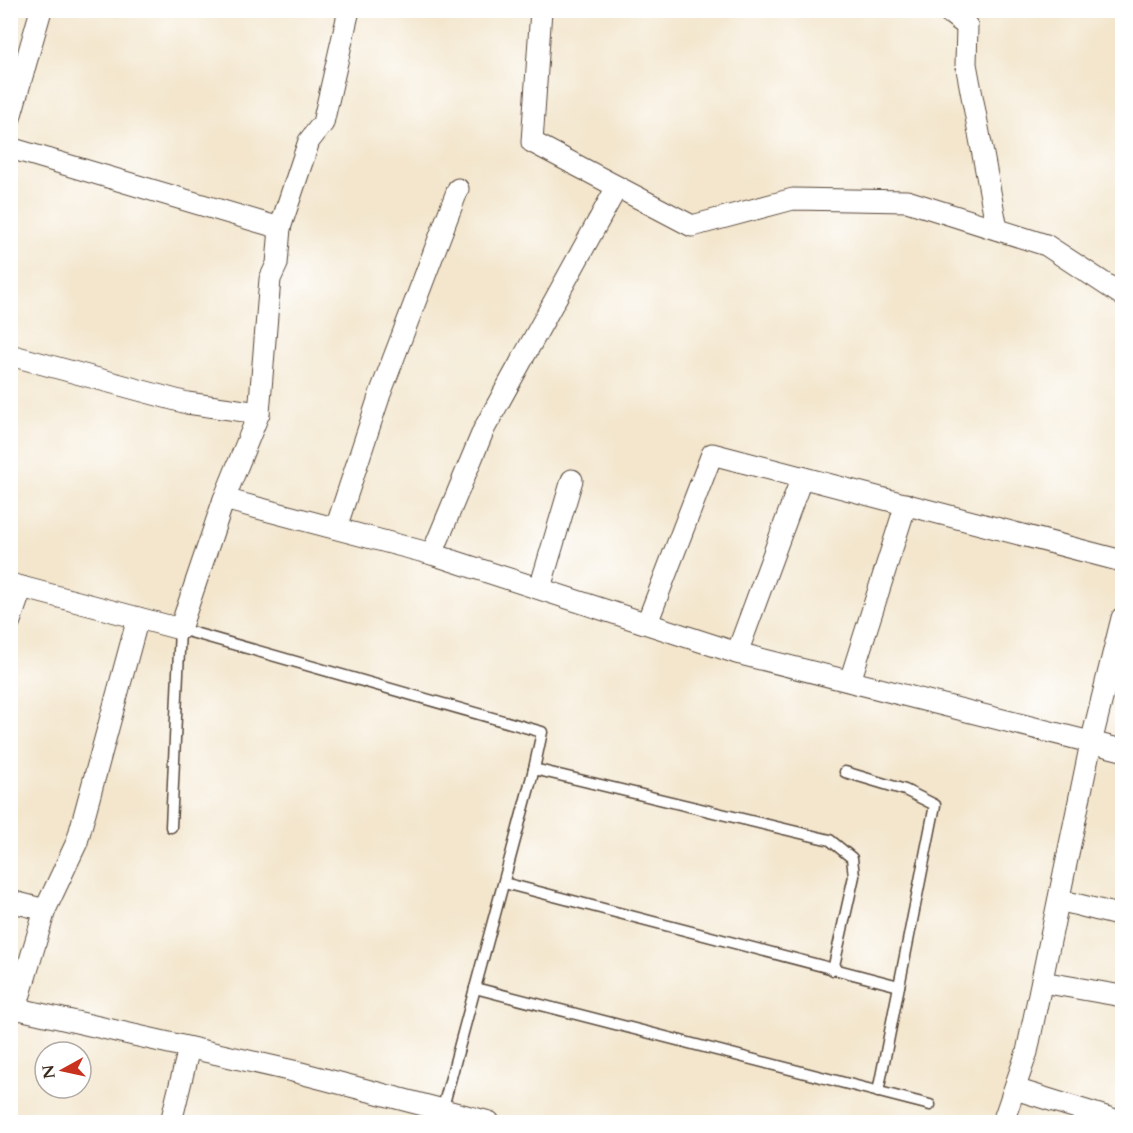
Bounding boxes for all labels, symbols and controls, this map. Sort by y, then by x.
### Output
north arrow [33,1040,93,1100]
text: N [37,1063,61,1080]

